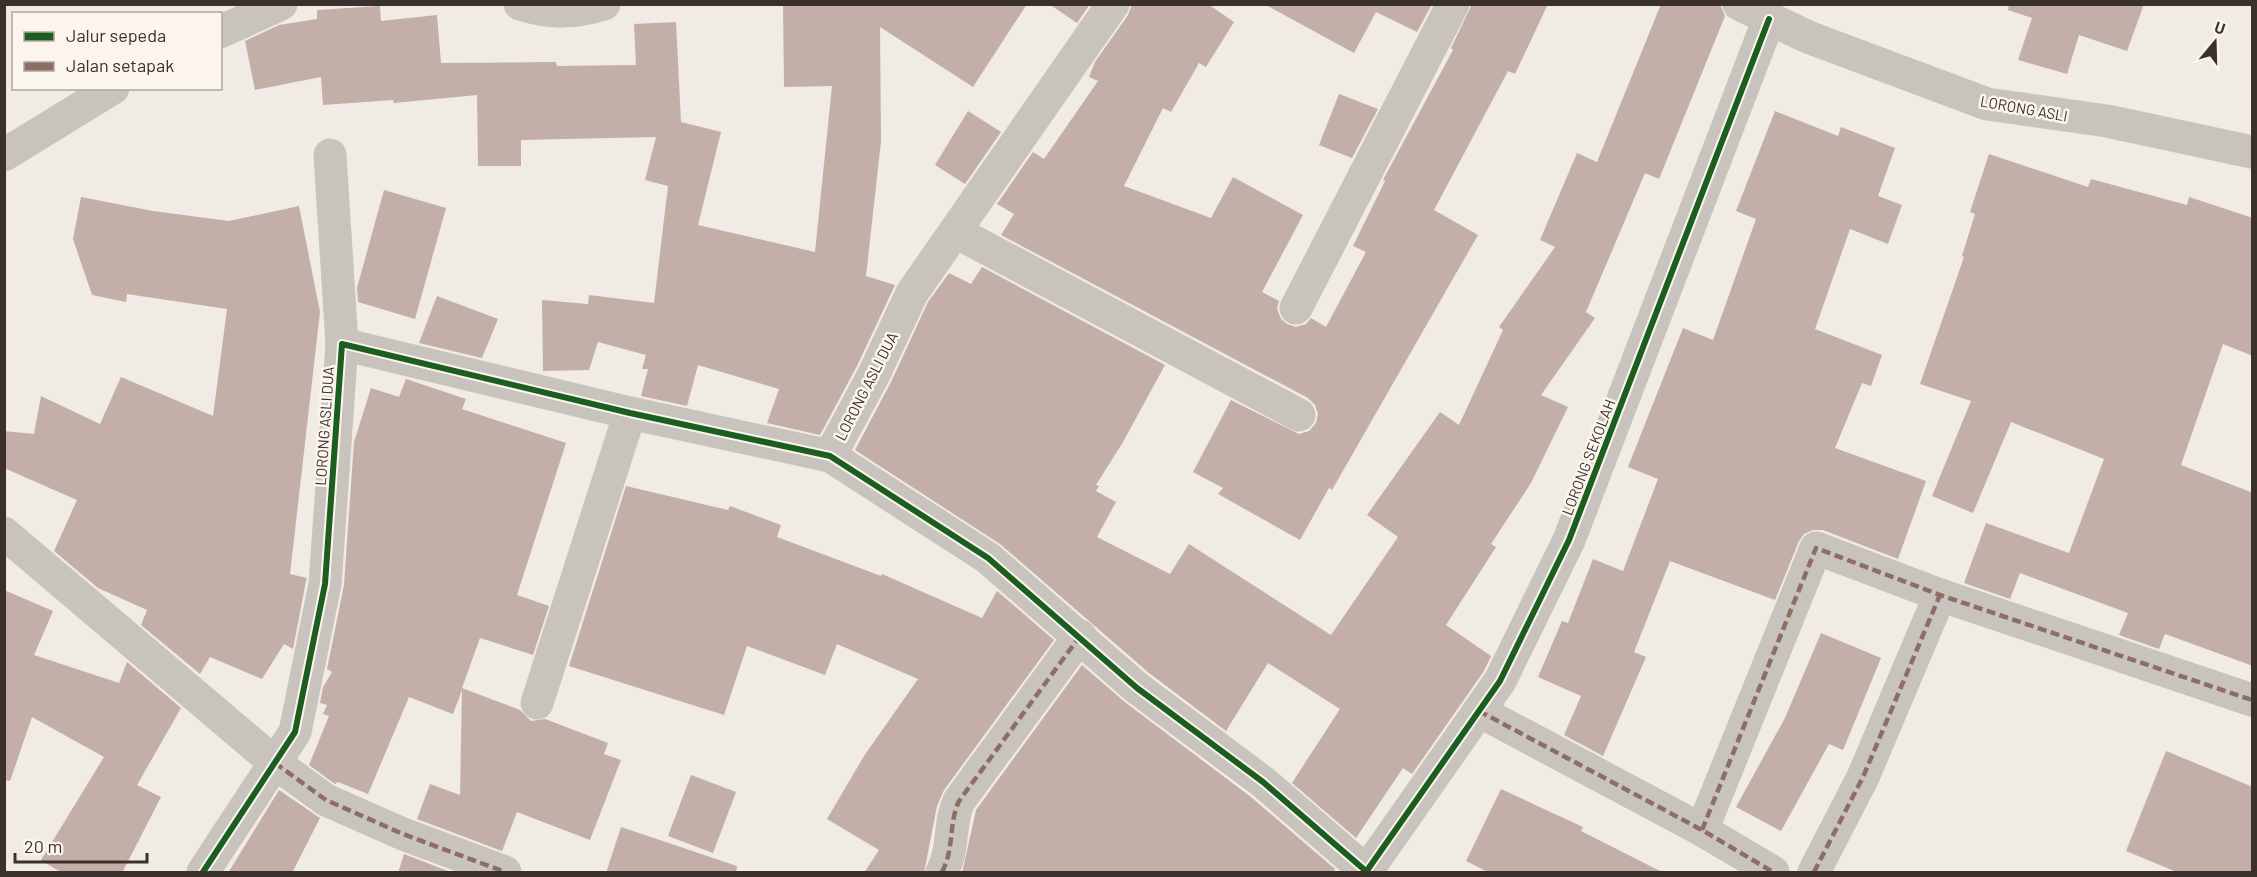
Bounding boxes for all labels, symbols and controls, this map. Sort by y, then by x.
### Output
legend [12,12,222,90]
north arrow [2185,12,2245,72]
text: U [2212,17,2228,38]
text: Jalur sepeda [66,24,166,46]
text: Jalan setapak [66,54,174,76]
street label: LORONG ASLI [1979,91,2069,125]
street label: LORONG ASLI DUA [831,329,901,443]
street label: LORONG ASLI DUA [311,366,337,486]
street label: LORONG SEKOLAH [1558,396,1618,518]
scale bar [15,826,147,864]
text: 20 m [24,835,62,857]

